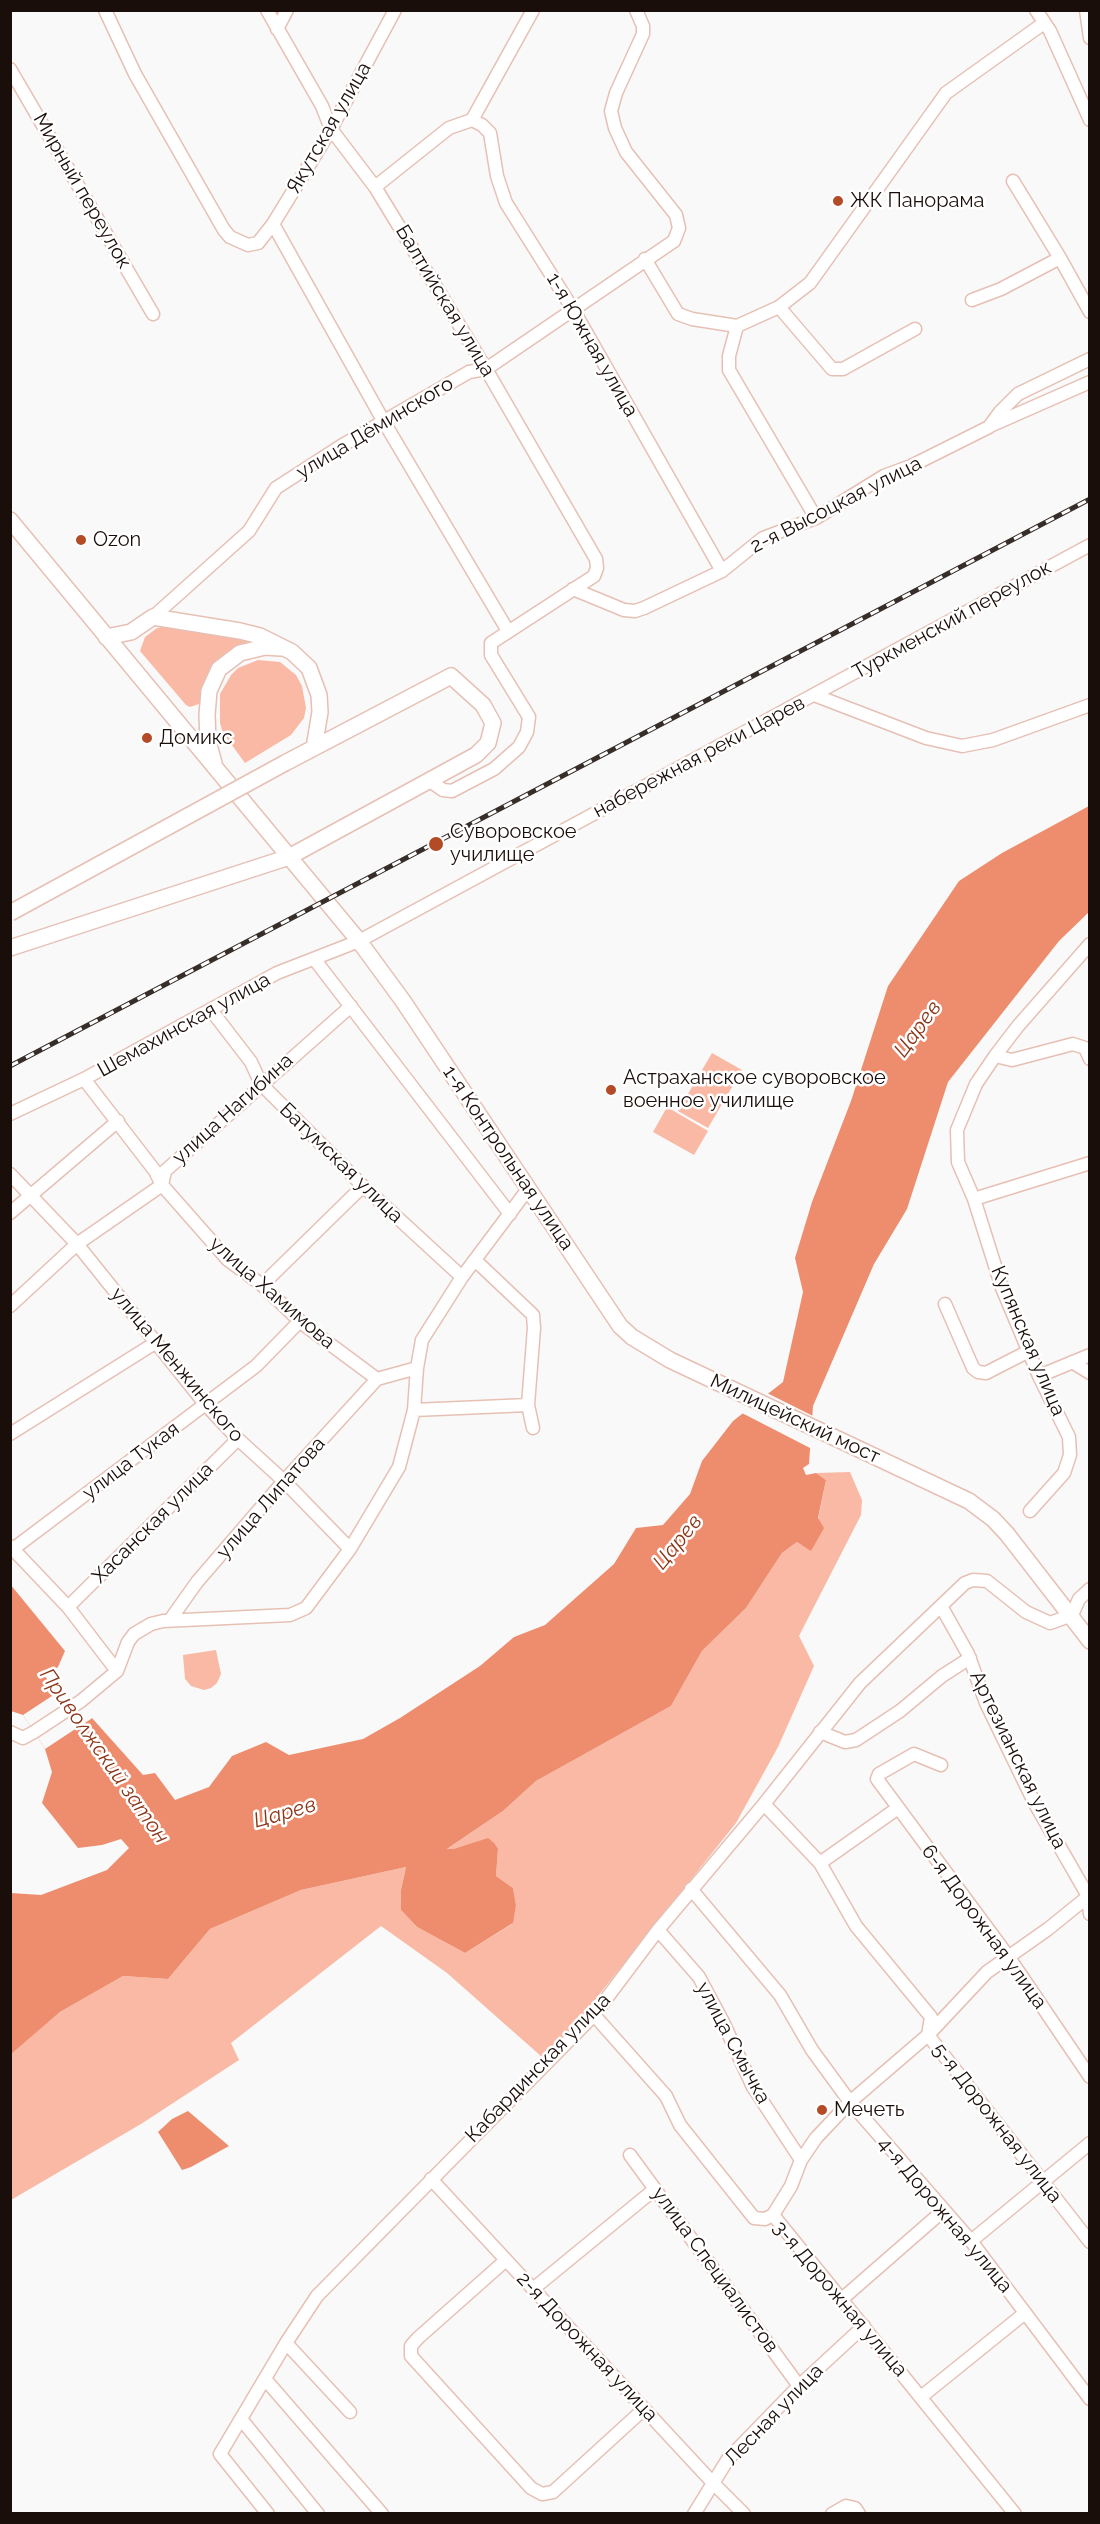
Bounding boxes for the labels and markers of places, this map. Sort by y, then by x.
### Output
place label: ЖК Панорама [850,189,984,213]
marker: ЖК Панорама [831,194,845,208]
place label: Ozon [93,528,141,552]
marker: Ozon [74,533,88,547]
place label: Домикс [159,726,233,750]
marker: Домикс [140,731,154,745]
place label: Суворовское училище [450,820,577,867]
marker: Суворовское училище [427,835,445,853]
place label: Астраханское суворовское военное училище [623,1066,886,1113]
marker: Астраханское суворовское военное училище [604,1083,618,1097]
place label: Мечеть [834,2098,904,2122]
marker: Мечеть [815,2103,829,2117]

